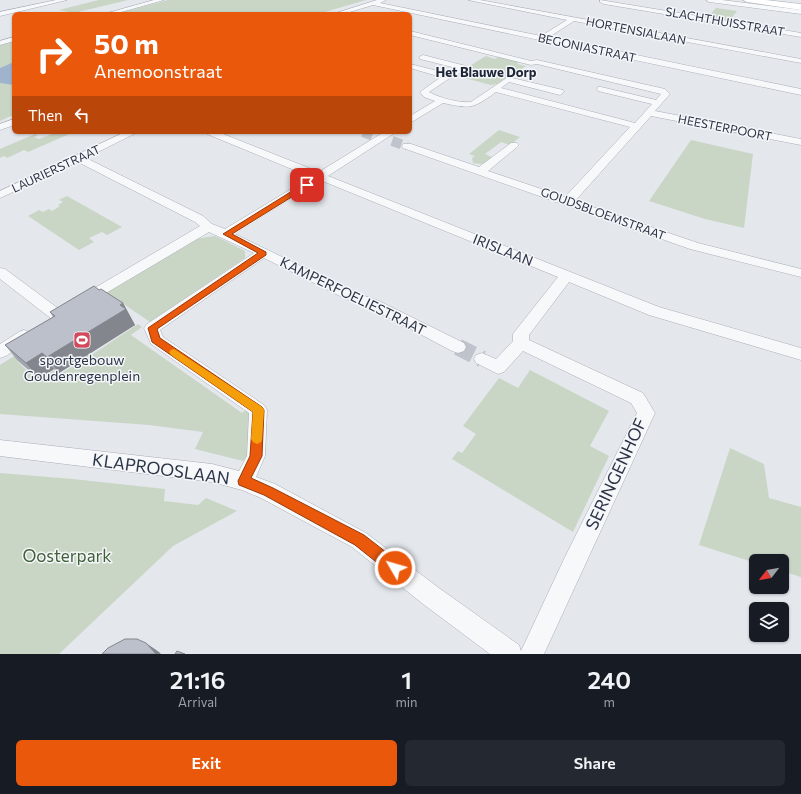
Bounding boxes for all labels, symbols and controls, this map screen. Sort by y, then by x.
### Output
street label: SLACHTHUISSTRAAT [665,4,786,38]
street label: HORTENSIALAAN [585,13,687,47]
text: 50 m [94,26,159,60]
icon: right [28,28,80,80]
street label: BEGONIASTRAAT [537,30,638,64]
text: Anemoonstraat [94,60,223,82]
district label: Het Blauwe Dorp [435,64,537,80]
icon: left [71,104,93,126]
text: Then [28,106,63,124]
street label: HEESTERPOORT [677,111,774,143]
street label: LAURIERSTRAAT [9,141,102,195]
pin [290,168,324,202]
icon: arrive [296,174,318,196]
street label: GOUDSBLOEMSTRAAT [539,184,668,242]
street label: IRISLAAN [471,230,536,269]
street label: KAMPERFOELIESTRAAT [277,253,429,338]
sports icon: sportgebouw Goudenregenplein [72,330,92,350]
place label: sportgebouw Goudenregenplein [24,351,140,384]
street label: SERINGENHOF [581,415,651,533]
street label: KLAPROOSLAAN [91,448,231,489]
park label: Oosterpark [22,545,112,566]
position arrow [374,547,416,589]
north arrow [749,554,789,594]
map controls [749,554,789,642]
button: layers [749,602,789,642]
text: 21:16 [170,665,226,694]
text: 1 [401,665,412,694]
text: 240 [587,665,631,694]
text: Arrival [178,694,217,710]
text: min [395,694,418,710]
text: m [604,694,615,710]
button: Exit [16,740,397,786]
button: Share [405,740,785,786]

